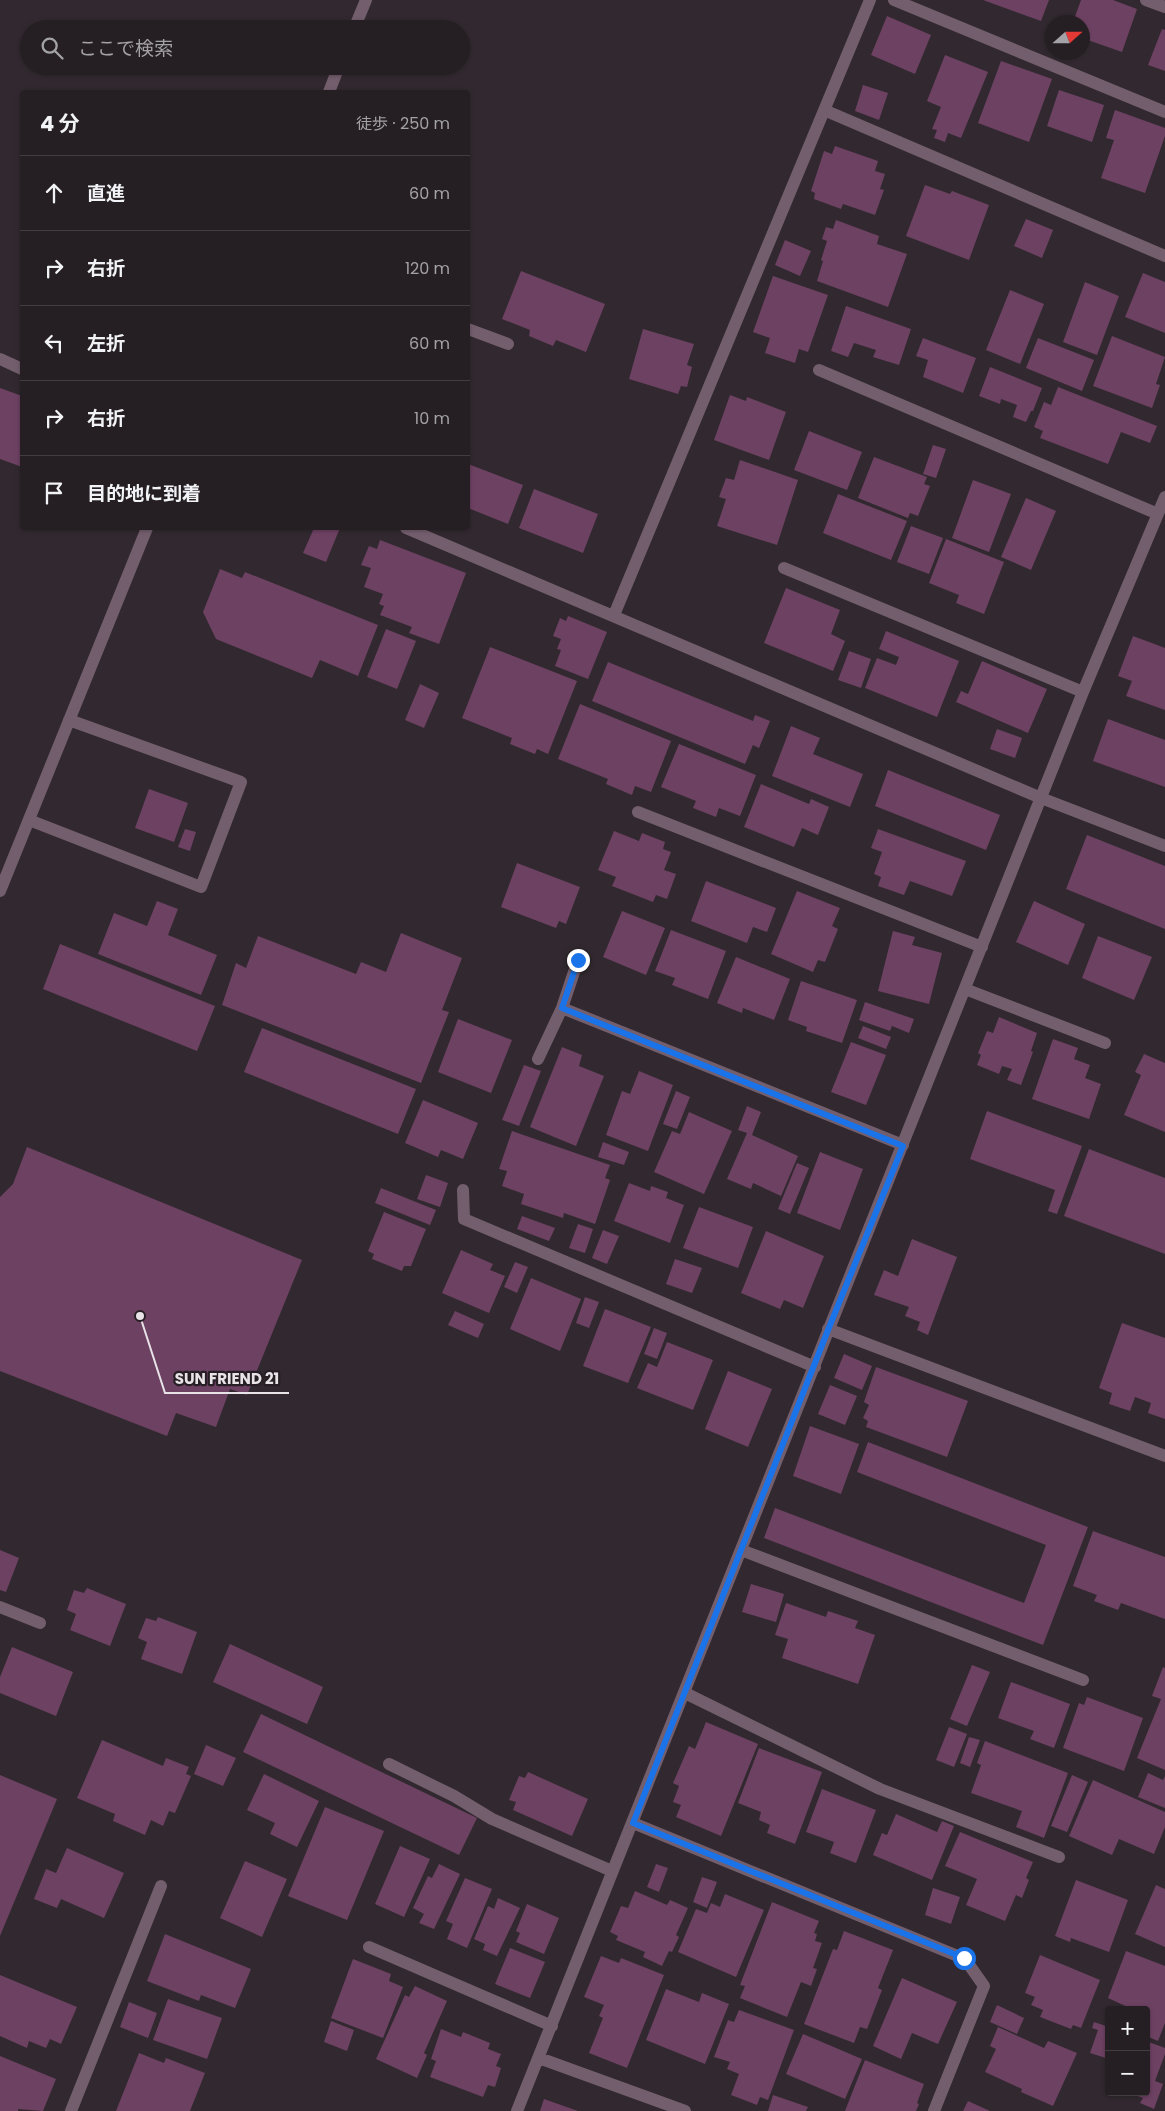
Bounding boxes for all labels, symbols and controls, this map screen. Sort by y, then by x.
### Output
north arrow [1045,15,1090,60]
search box [20,20,470,75]
icon: search [38,34,66,62]
text: ここで検索 [78,35,173,62]
text: 4 分 [40,109,80,138]
text: 徒歩 · 250 m [356,112,450,135]
icon: ahead [40,179,68,207]
text: 直進 [87,180,125,207]
text: 60 m [409,182,450,205]
icon: right [40,254,68,282]
text: 右折 [87,255,125,282]
text: 120 m [405,257,450,280]
icon: left [40,329,68,357]
text: 左折 [87,330,125,357]
text: 60 m [409,332,450,355]
icon: right [40,404,68,432]
text: 右折 [87,405,125,432]
text: 10 m [414,407,450,430]
icon: arrive [40,479,68,507]
text: 目的地に到着 [87,480,201,507]
route end [567,949,590,972]
callout: SUN FRIEND 21 [165,1363,289,1393]
text: SUN FRIEND 21 [175,1368,279,1389]
route start [953,1947,976,1970]
map controls [1105,2006,1150,2096]
button: + [1105,2006,1150,2051]
button: − [1105,2051,1150,2096]

